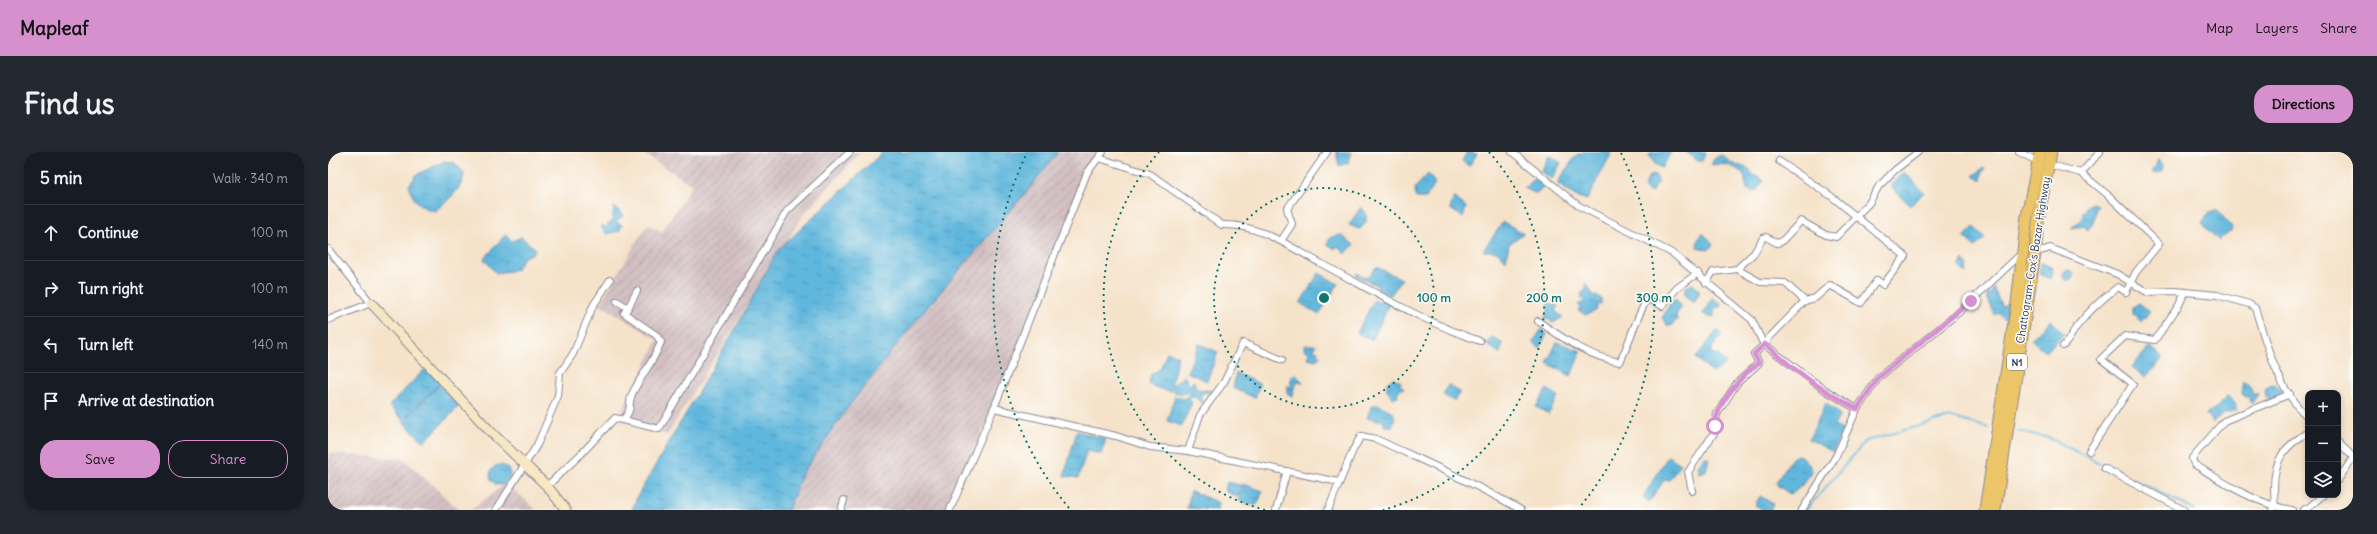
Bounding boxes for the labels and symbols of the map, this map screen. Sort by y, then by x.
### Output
street label: Chattogram-Cox's Bazar Highway [2013,176,2053,344]
text: 100 m [1417,290,1451,305]
text: 200 m [1526,290,1562,305]
text: 300 m [1636,290,1672,305]
centre of rings [1317,291,1331,305]
route end [1962,292,1980,310]
road number: N1 [2007,354,2027,370]
route start [1706,417,1724,435]

